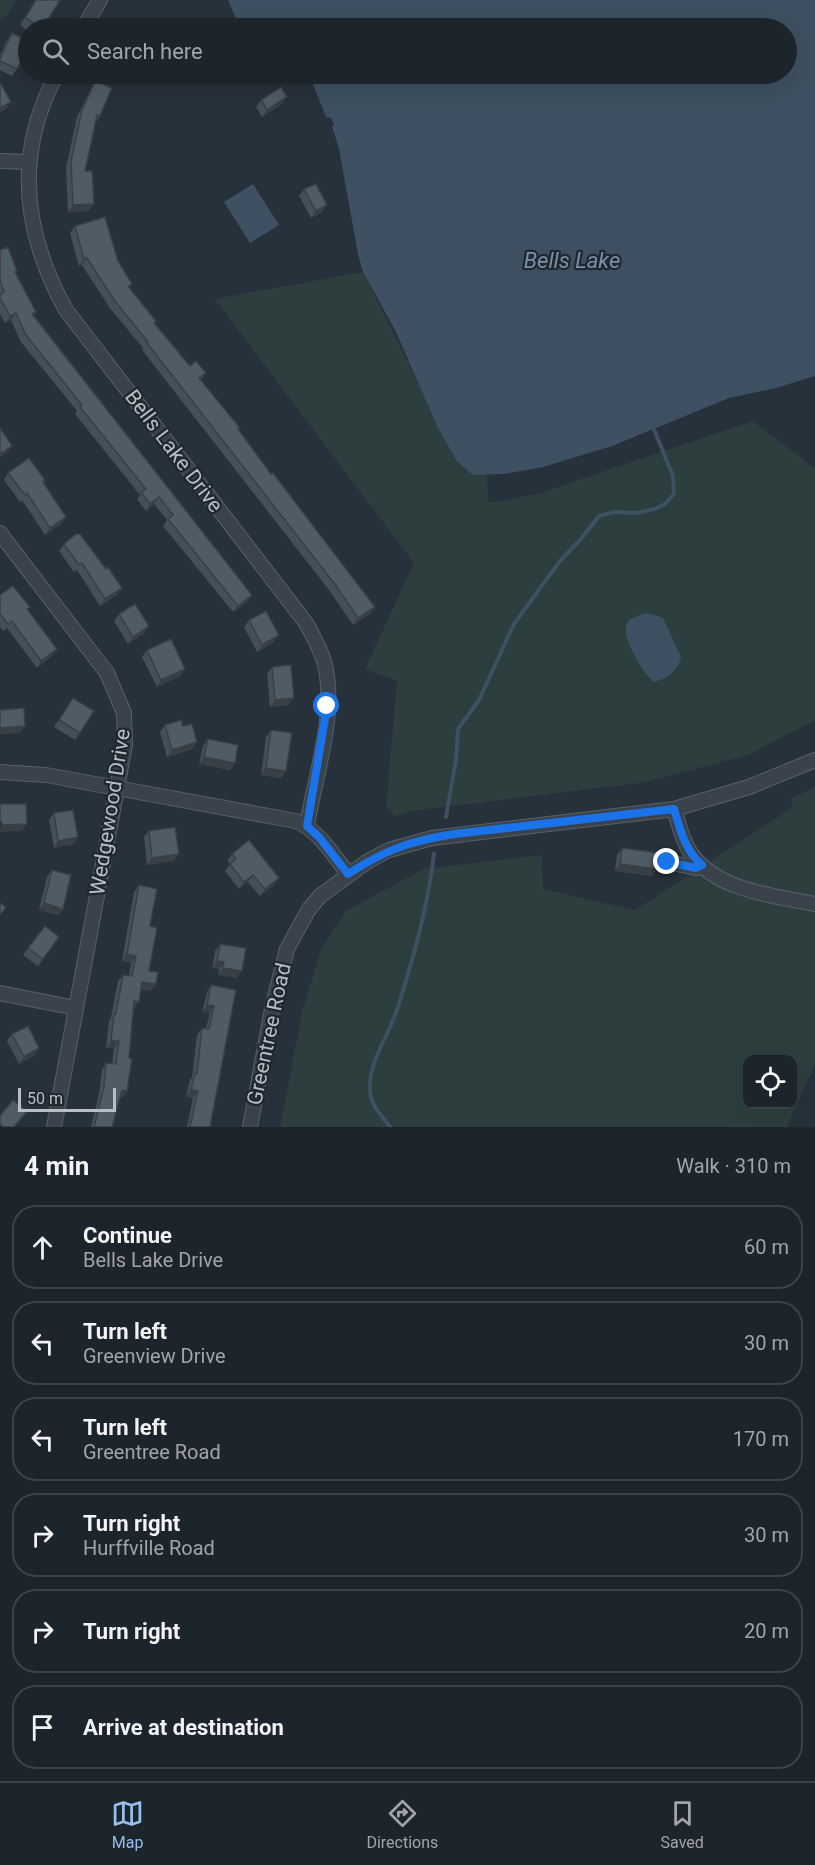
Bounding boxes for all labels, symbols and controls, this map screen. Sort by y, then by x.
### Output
search box [18,18,797,84]
icon: search [39,35,72,68]
text: Search here [87,39,203,64]
water label: Bells Lake [524,248,620,273]
street label: Bells Lake Drive [120,385,228,517]
route start [313,692,339,718]
street label: Wedgewood Drive [85,727,135,897]
route end [653,848,679,874]
street label: Greentree Road [242,961,296,1107]
map controls [743,1055,797,1109]
button: locate [743,1055,797,1109]
scale bar [18,1085,116,1112]
text: 50 m [27,1089,63,1108]
text: 4 min [24,1151,89,1181]
text: Walk · 310 m [676,1154,791,1178]
text: Continue [83,1223,172,1248]
icon: ahead [26,1231,59,1264]
text: 60 m [744,1235,789,1259]
text: Bells Lake Drive [83,1248,223,1272]
text: Turn left [83,1319,167,1344]
icon: left [26,1327,59,1360]
text: 30 m [744,1331,789,1355]
text: Greenview Drive [83,1344,226,1368]
text: Turn left [83,1415,167,1440]
icon: left [26,1423,59,1456]
text: 170 m [733,1427,789,1451]
text: Greentree Road [83,1440,221,1464]
text: Turn right [83,1511,180,1536]
icon: right [26,1519,59,1552]
text: 30 m [744,1523,789,1547]
text: Hurffville Road [83,1536,215,1560]
icon: right [26,1615,59,1648]
text: Turn right [83,1619,180,1644]
text: 20 m [744,1619,789,1643]
icon: arrive [26,1711,59,1744]
text: Arrive at destination [83,1715,284,1740]
tab: Map [111,1797,144,1852]
tab: Directions [366,1797,438,1852]
tab: Saved [661,1797,704,1852]

